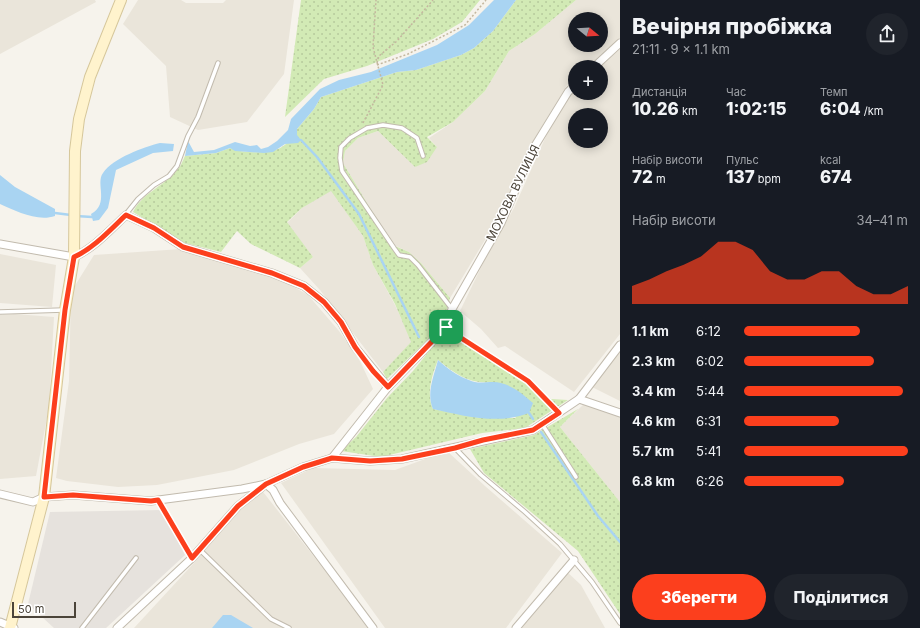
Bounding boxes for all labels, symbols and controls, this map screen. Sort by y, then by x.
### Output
north arrow [568,12,608,52]
map controls [568,12,608,148]
text: Вечірня пробіжка [632,13,832,39]
button: share [866,13,908,55]
text: 21:11 · 9 × 1.1 km [632,41,730,57]
button: + [568,60,608,100]
text: Дистанція [632,85,687,99]
text: Час [726,85,746,99]
text: Темп [820,85,848,99]
text: 10.26 [632,99,679,119]
text: 1:02:15 [726,99,787,119]
text: 6:04 [820,99,861,119]
text: km [679,104,698,118]
text: /km [861,104,883,118]
button: − [568,108,608,148]
street label: МОХОВА ВУЛИЦЯ [483,142,542,244]
text: Набір висоти [632,153,703,167]
text: Пульс [726,153,759,167]
text: kcal [820,153,841,167]
text: 72 [632,167,653,187]
text: 137 [726,167,755,187]
text: 674 [820,167,852,187]
text: m [653,172,666,186]
text: bpm [755,172,781,186]
text: Набір висоти [632,212,716,228]
text: 34–41 m [857,212,908,228]
pin [429,310,463,344]
icon: arrive [435,316,457,338]
text: 1.1 km [632,323,669,339]
text: 6:12 [696,323,721,339]
text: 2.3 km [632,353,675,369]
text: 6:02 [696,353,724,369]
text: 3.4 km [632,383,676,399]
text: 5:44 [696,383,724,399]
text: 4.6 km [632,413,675,429]
text: 6:31 [696,413,721,429]
text: 5.7 km [632,443,674,459]
text: 5:41 [696,443,721,459]
text: 6.8 km [632,473,675,489]
text: 6:26 [696,473,724,489]
button: Зберегти [632,574,766,620]
button: Поділитися [774,574,908,620]
scale bar [12,600,76,619]
text: 50 m [18,602,44,616]

